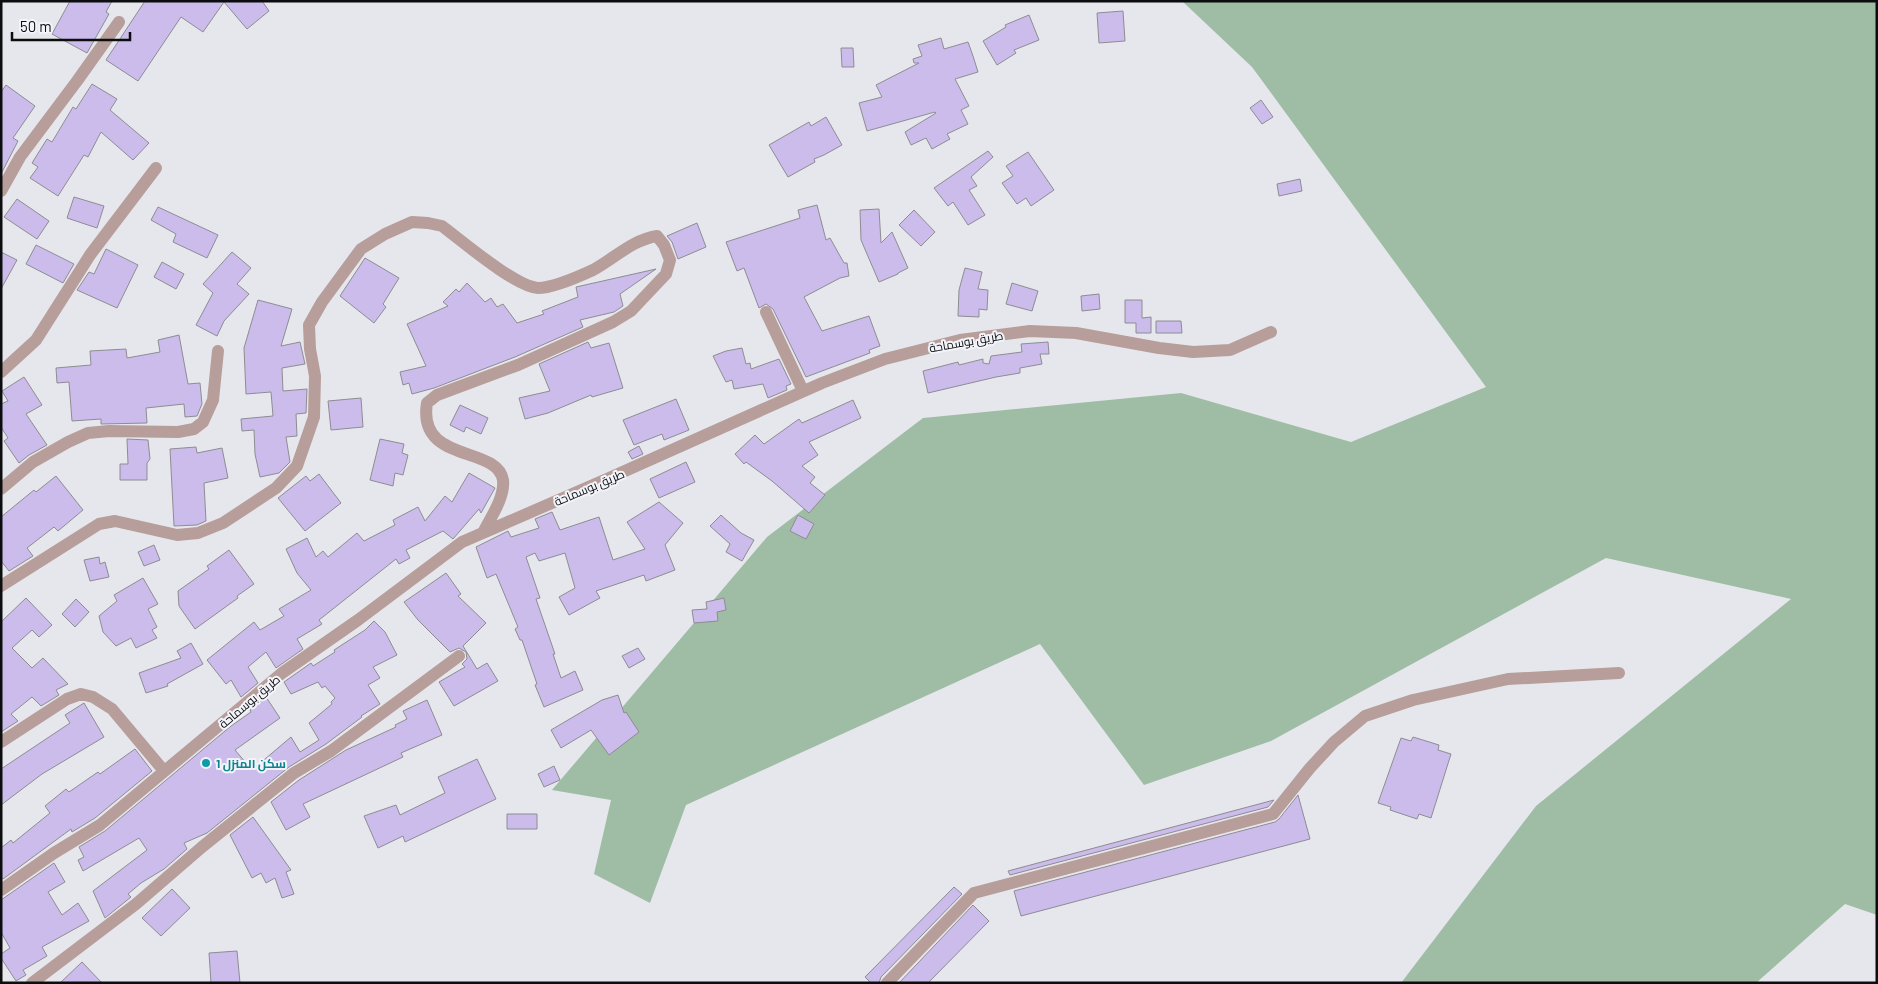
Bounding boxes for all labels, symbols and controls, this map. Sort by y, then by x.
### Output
scale bar [12,10,130,42]
text: 50 m [20,17,52,35]
street label: طريق بوسماحة [928,328,1004,355]
street label: طريق بوسماحة [552,466,627,509]
street label: طريق بوسماحة [216,671,283,731]
place label: سكن المنزل 1 [216,756,286,772]
marker: سكن المنزل 1 [200,757,212,769]

